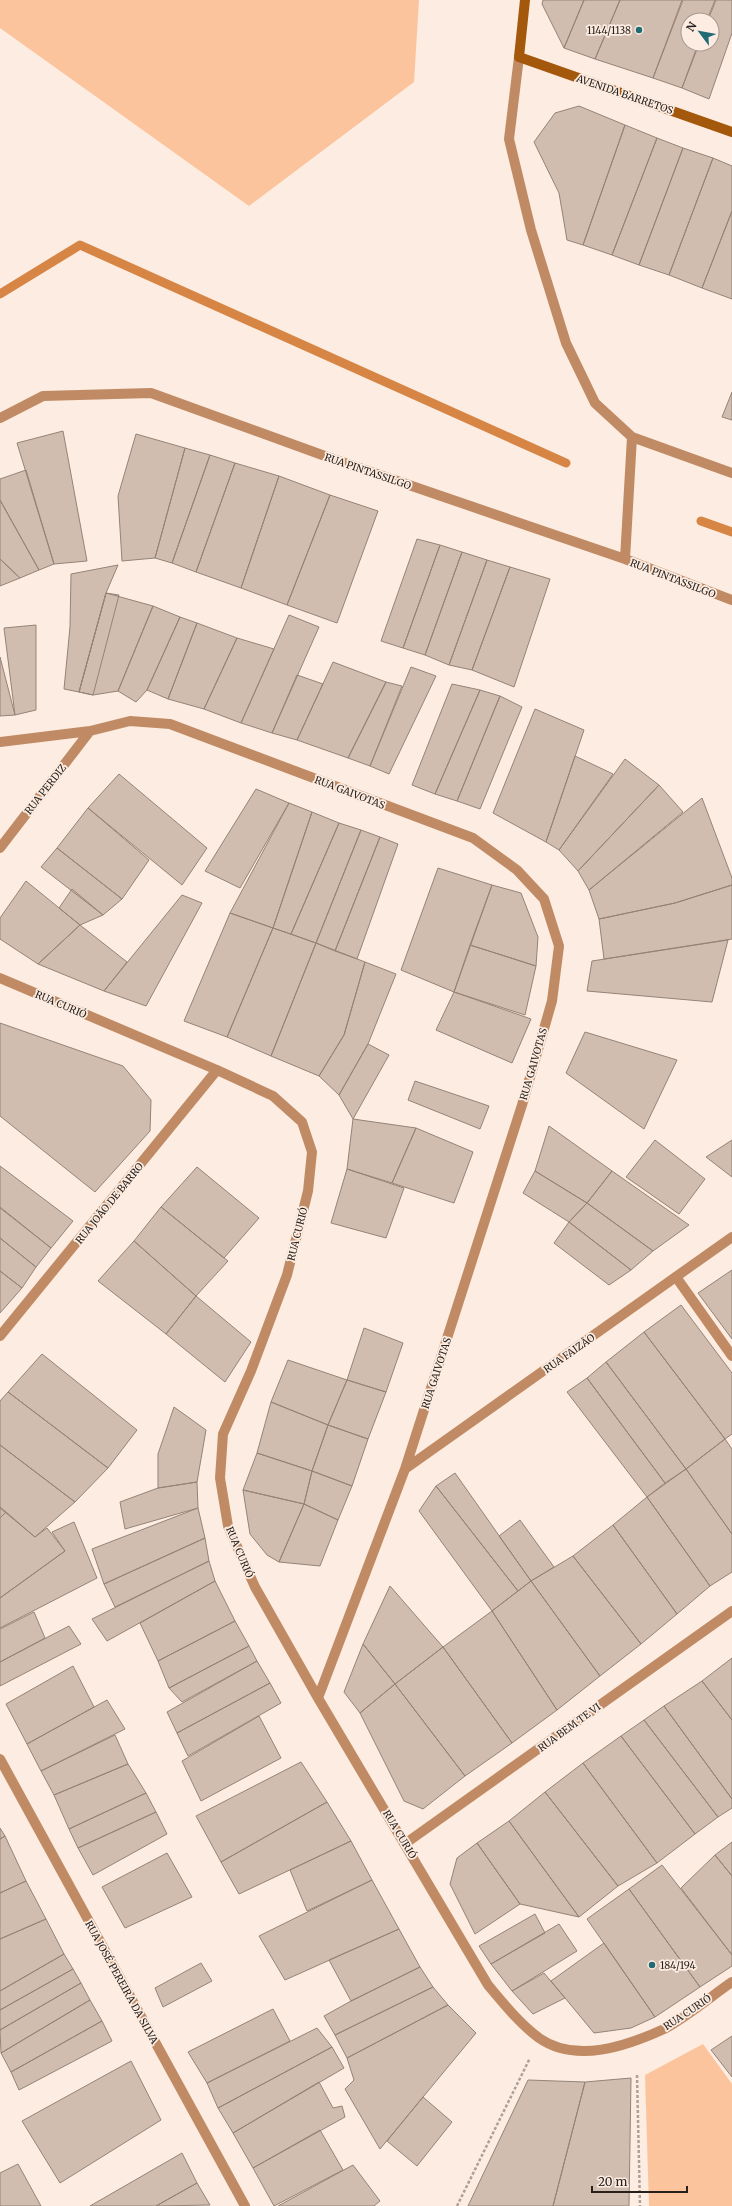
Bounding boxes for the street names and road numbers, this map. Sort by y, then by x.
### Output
street label: AVENIDA BARRETOS [574,71,675,117]
street label: RUA PINTASSILGO [323,451,413,492]
street label: RUA PINTASSILGO [628,556,718,601]
street label: RUA PERDIZ [22,761,69,817]
street label: RUA GAIVOTAS [313,773,387,812]
street label: RUA CURIÓ [33,987,89,1021]
street label: RUA GAIVOTAS [517,1027,550,1102]
street label: RUA JOÃO DE BARRO [73,1160,146,1247]
street label: RUA CURIÓ [284,1206,310,1262]
street label: RUA FAIZÃO [541,1331,597,1376]
street label: RUA GAIVOTAS [419,1336,454,1411]
street label: RUA CURIÓ [223,1524,257,1580]
street label: RUA BEM TE VI [535,1700,604,1755]
street label: RUA CURIÓ [380,1807,420,1861]
street label: RUA JOSÉ PEREIRA DA SILVA [82,1918,162,2047]
street label: RUA CURIÓ [660,1991,714,2033]

